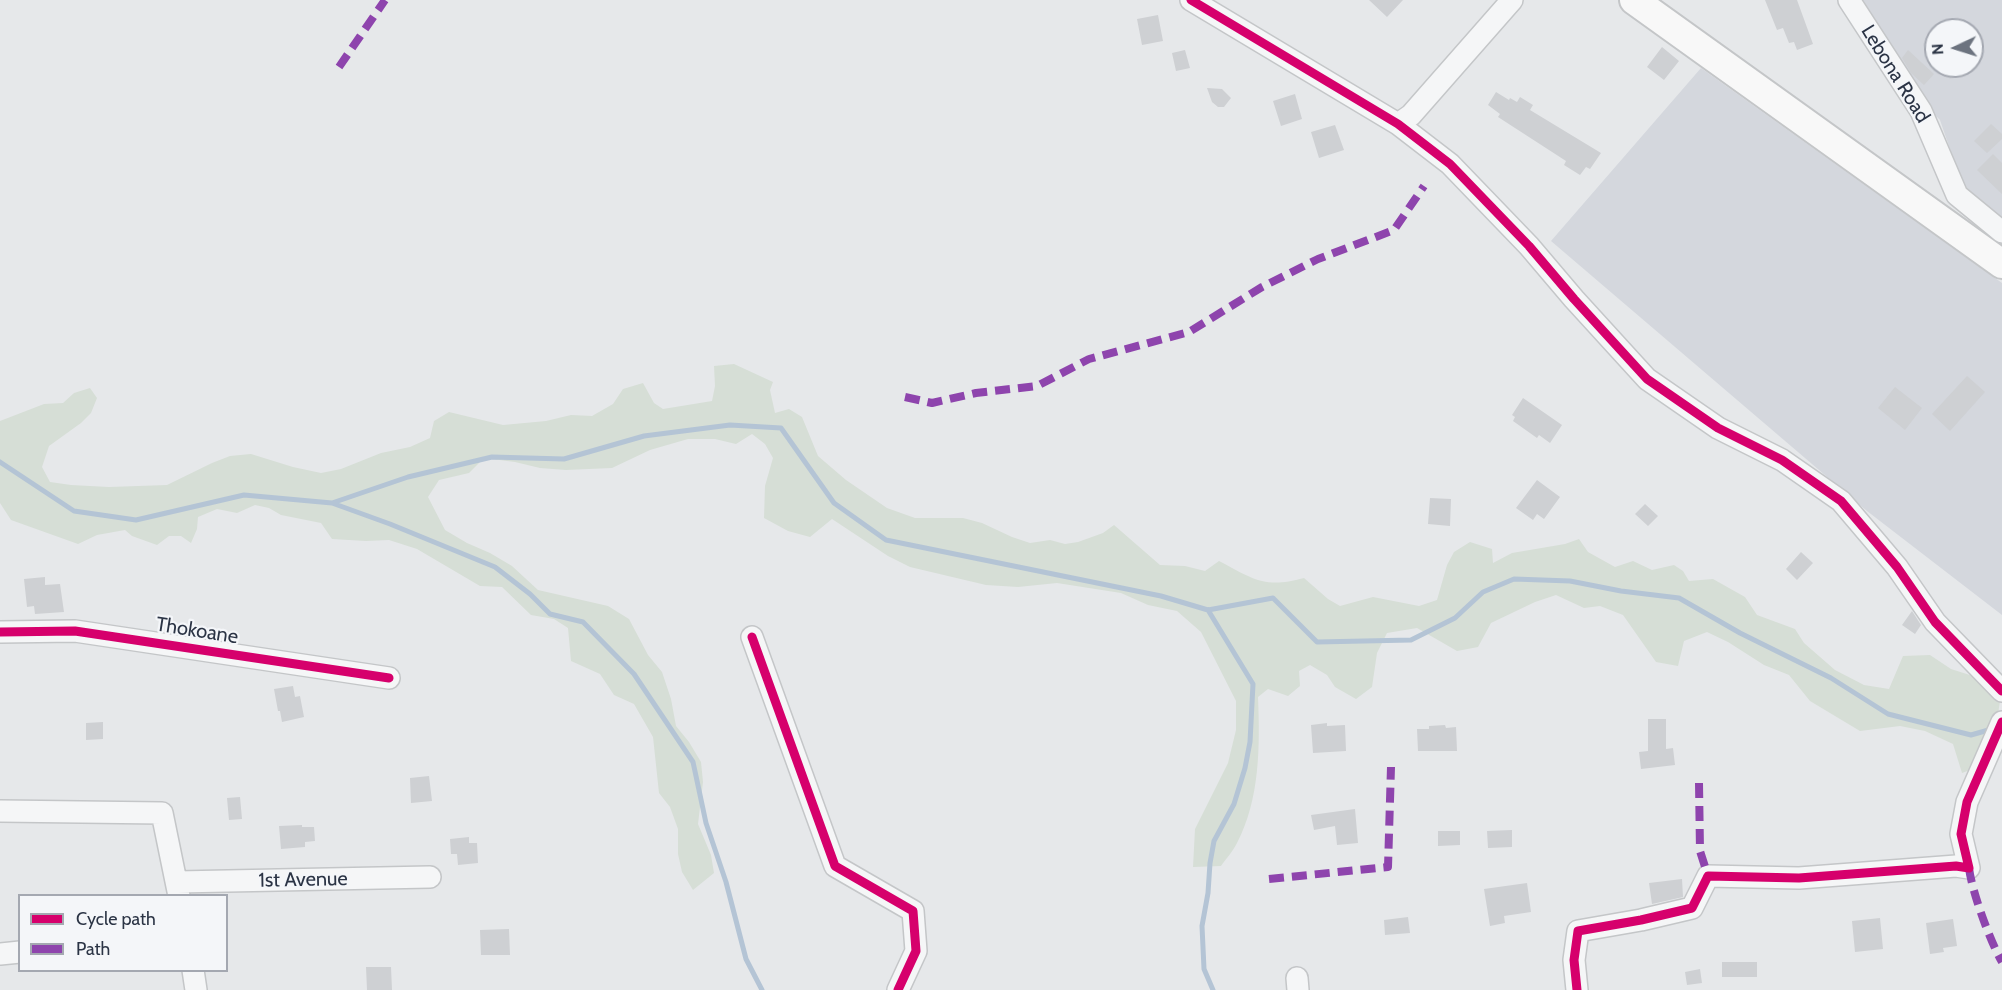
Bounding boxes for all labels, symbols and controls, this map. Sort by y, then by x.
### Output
north arrow [1924,18,1984,78]
street label: Lebona Road [1855,21,1935,127]
text: N [1928,43,1947,55]
street label: Thokoane [154,613,240,649]
street label: 1st Avenue [258,867,348,893]
legend [18,894,228,972]
text: Cycle path [76,908,156,930]
text: Path [76,938,110,960]

